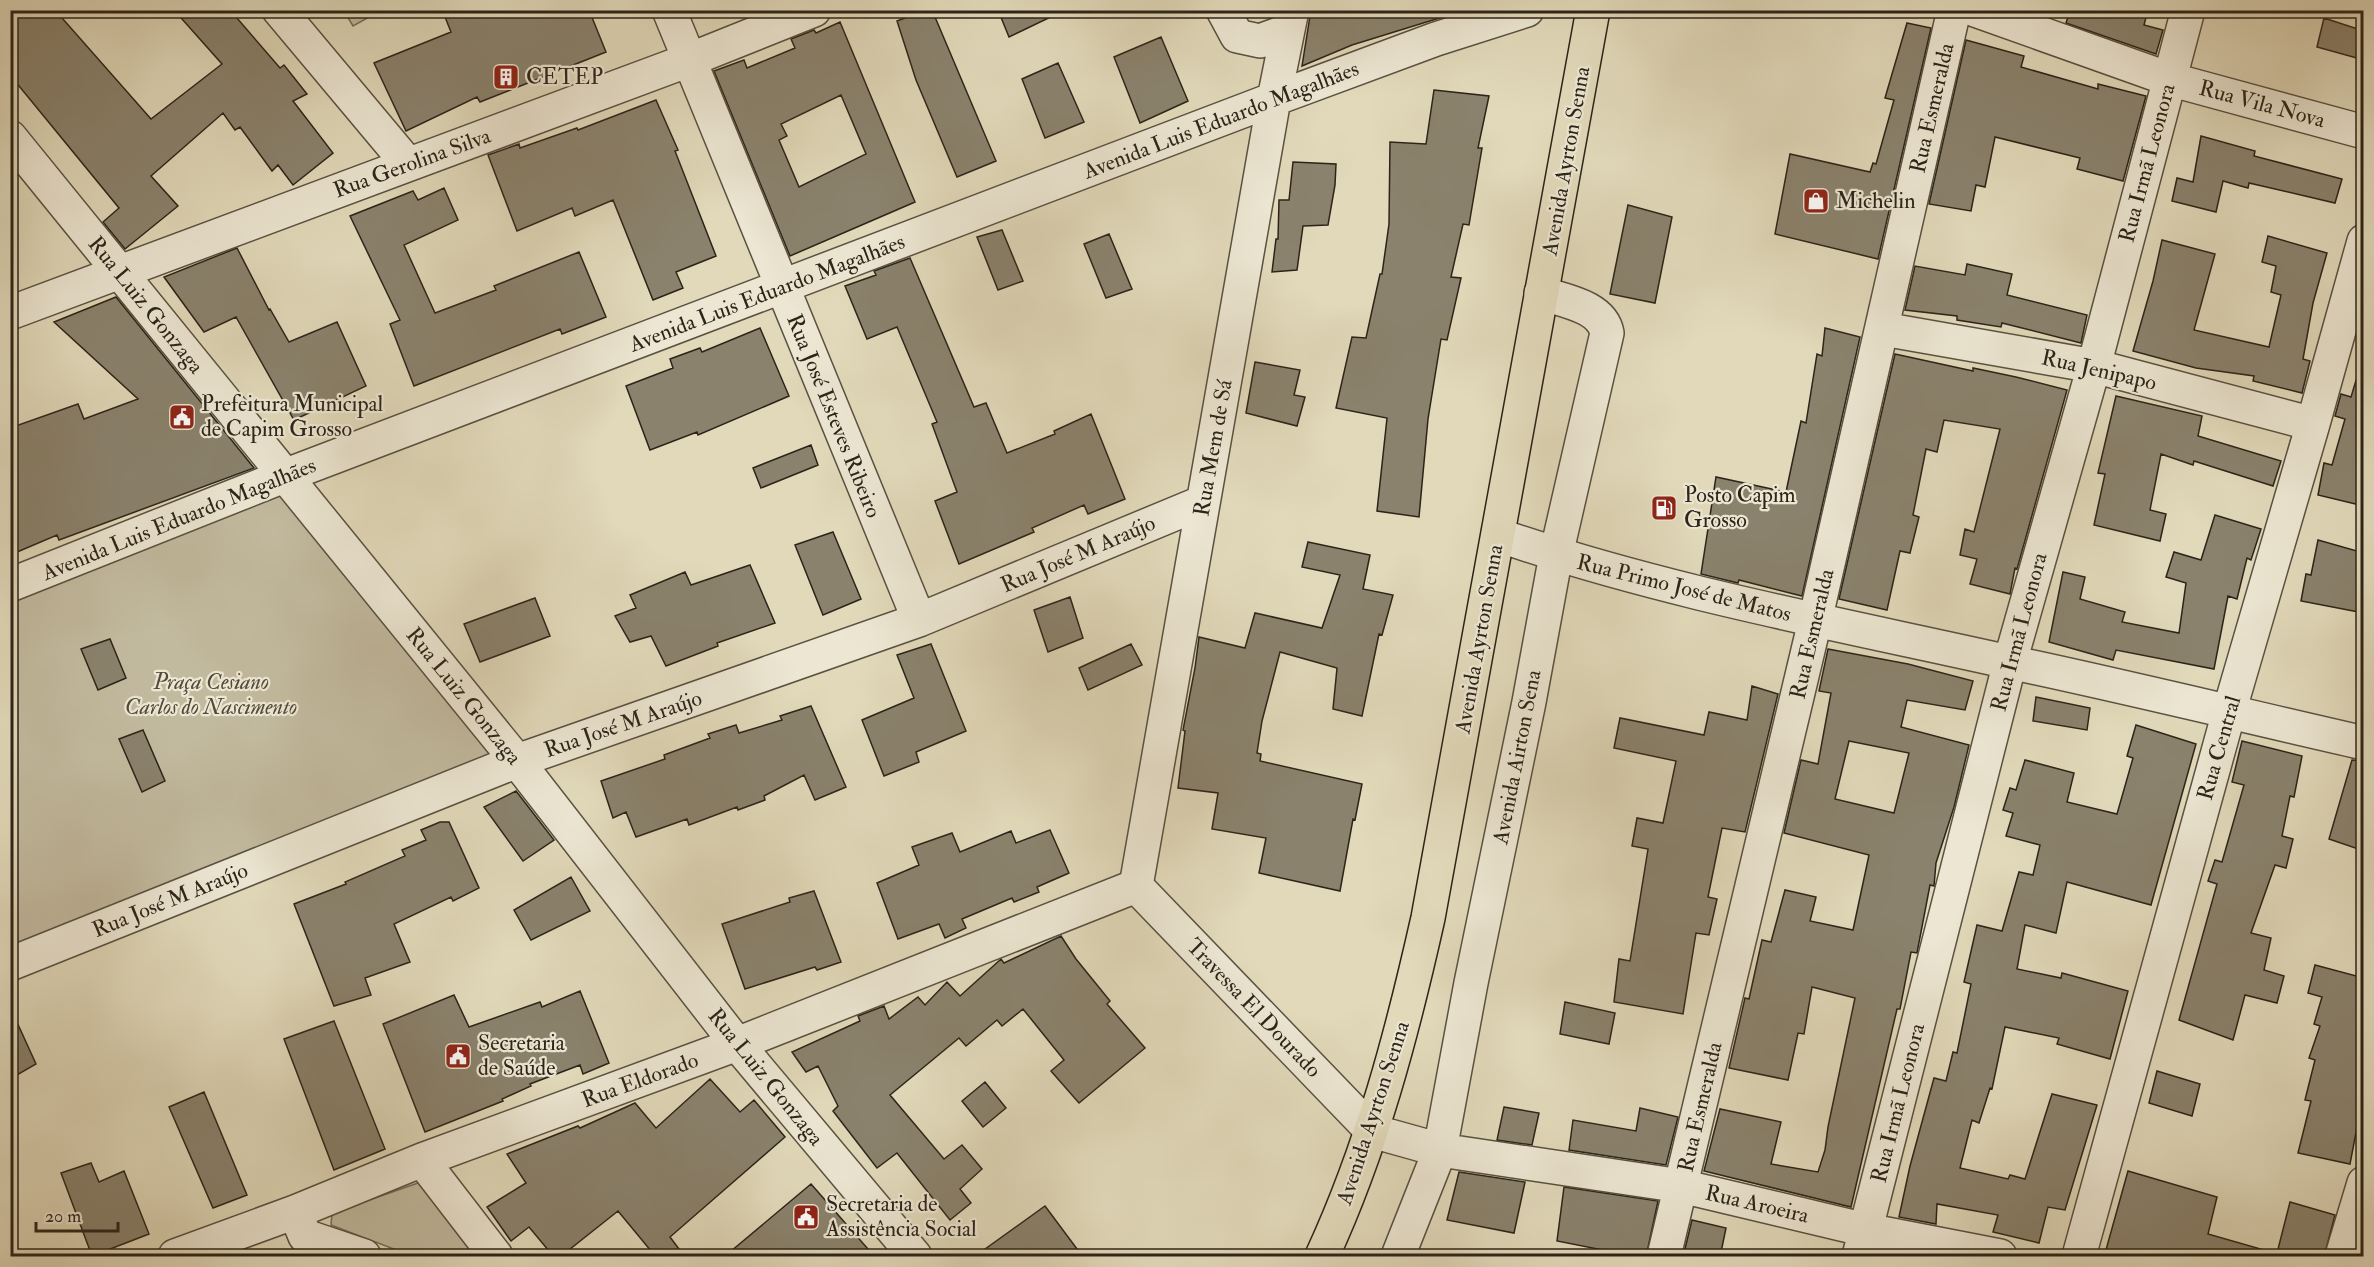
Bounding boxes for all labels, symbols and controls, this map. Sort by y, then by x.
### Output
street label: Rua Esmeralda [1903,39,1961,176]
street label: Avenida Luis Eduardo Magalhães [1078,54,1363,186]
building icon: CETEP [491,62,521,92]
place label: CETEP [526,63,603,91]
street label: Avenida Ayrton Senna [1535,63,1597,259]
street label: Rua Vila Nova [2196,74,2329,134]
street label: Rua Irmã Leonora [2112,80,2182,245]
street label: Rua Gerolina Silva [330,121,495,204]
shop icon: Michelin [1801,186,1831,216]
place label: Michelin [1836,187,1915,215]
street label: Avenida Luis Eduardo Magalhães [624,227,909,359]
street label: Rua Luiz Gonzaga [82,231,211,380]
street label: Rua José Esteves Ribeiro [780,310,888,522]
street label: Rua Jenipapo [2038,343,2159,398]
street label: Rua Mem de Sá [1187,377,1239,519]
place label: Prefeitura Municipal de Capim Grosso [201,390,384,444]
public building icon: Prefeitura Municipal de Capim Grosso [167,402,197,432]
street label: Avenida Luis Eduardo Magalhães [37,451,320,587]
place label: Posto Capim Grosso [1684,481,1796,534]
fuel station icon: Posto Capim Grosso [1649,493,1679,523]
street label: Rua José M Araújo [996,509,1160,599]
street label: Avenida Ayrton Senna [1448,541,1510,737]
street label: Rua Primo José de Matos [1574,548,1794,628]
street label: Rua Irmã Leonora [1984,549,2054,714]
street label: Rua Esmeralda [1783,565,1841,702]
street label: Rua Luiz Gonzaga [400,622,529,771]
street label: Avenida Airton Sena [1486,667,1548,848]
park label: Praça Cesiano Carlos do Nascimento [125,668,297,721]
street label: Rua José M Araújo [540,684,706,764]
street label: Rua Central [2191,692,2247,803]
street label: Rua José M Araújo [88,856,252,944]
street label: Travessa El Dourado [1180,933,1328,1083]
street label: Rua Luiz Gonzaga [702,1003,831,1152]
street label: Avenida Ayrton Senna [1330,1017,1416,1209]
street label: Rua Irmã Leonora [1865,1019,1932,1186]
place label: Secretaria de Saúde [478,1029,566,1082]
street label: Rua Esmeralda [1671,1038,1729,1175]
public building icon: Secretaria de Saúde [443,1041,473,1071]
street label: Rua Eldorado [578,1046,702,1114]
street label: Rua Aroeira [1702,1178,1813,1230]
place label: Secretaria de Assistência Social [825,1190,977,1243]
scale bar [36,1195,118,1233]
public building icon: Secretaria de Assistência Social [791,1202,821,1232]
text: 20 m [45,1205,81,1228]

